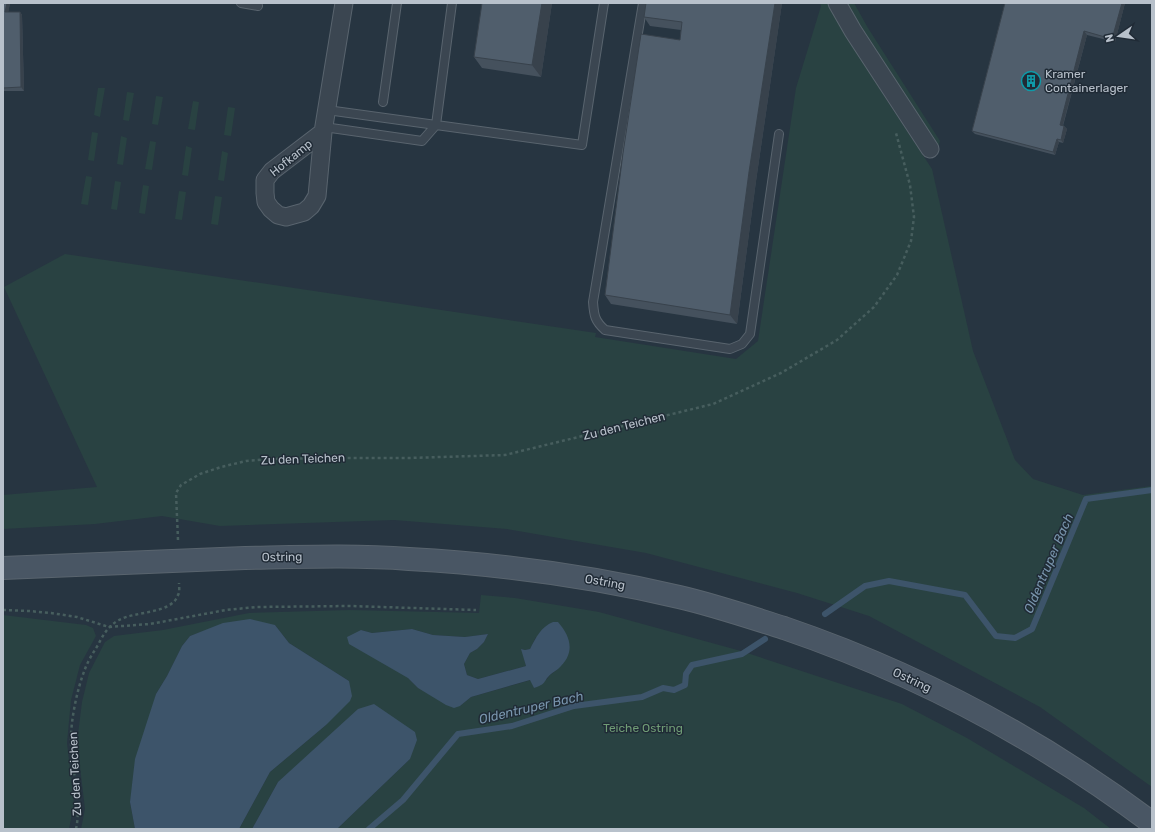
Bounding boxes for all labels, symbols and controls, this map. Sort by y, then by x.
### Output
north arrow [1099,16,1139,56]
text: N [1103,33,1117,43]
place label: Kramer Containerlager [1045,67,1128,95]
building icon: Kramer Containerlager [1020,70,1042,92]
street label: Hofkamp [267,137,315,179]
street label: Zu den Teichen [581,409,667,443]
street label: Zu den Teichen [261,451,345,467]
water label: Oldentruper Bach [1021,511,1076,615]
street label: Ostring [261,550,303,564]
street label: Ostring [584,572,626,592]
street label: Ostring [891,665,933,695]
water label: Oldentruper Bach [477,688,585,727]
park label: Teiche Ostring [603,721,683,735]
street label: Zu den Teichen [66,732,84,816]

